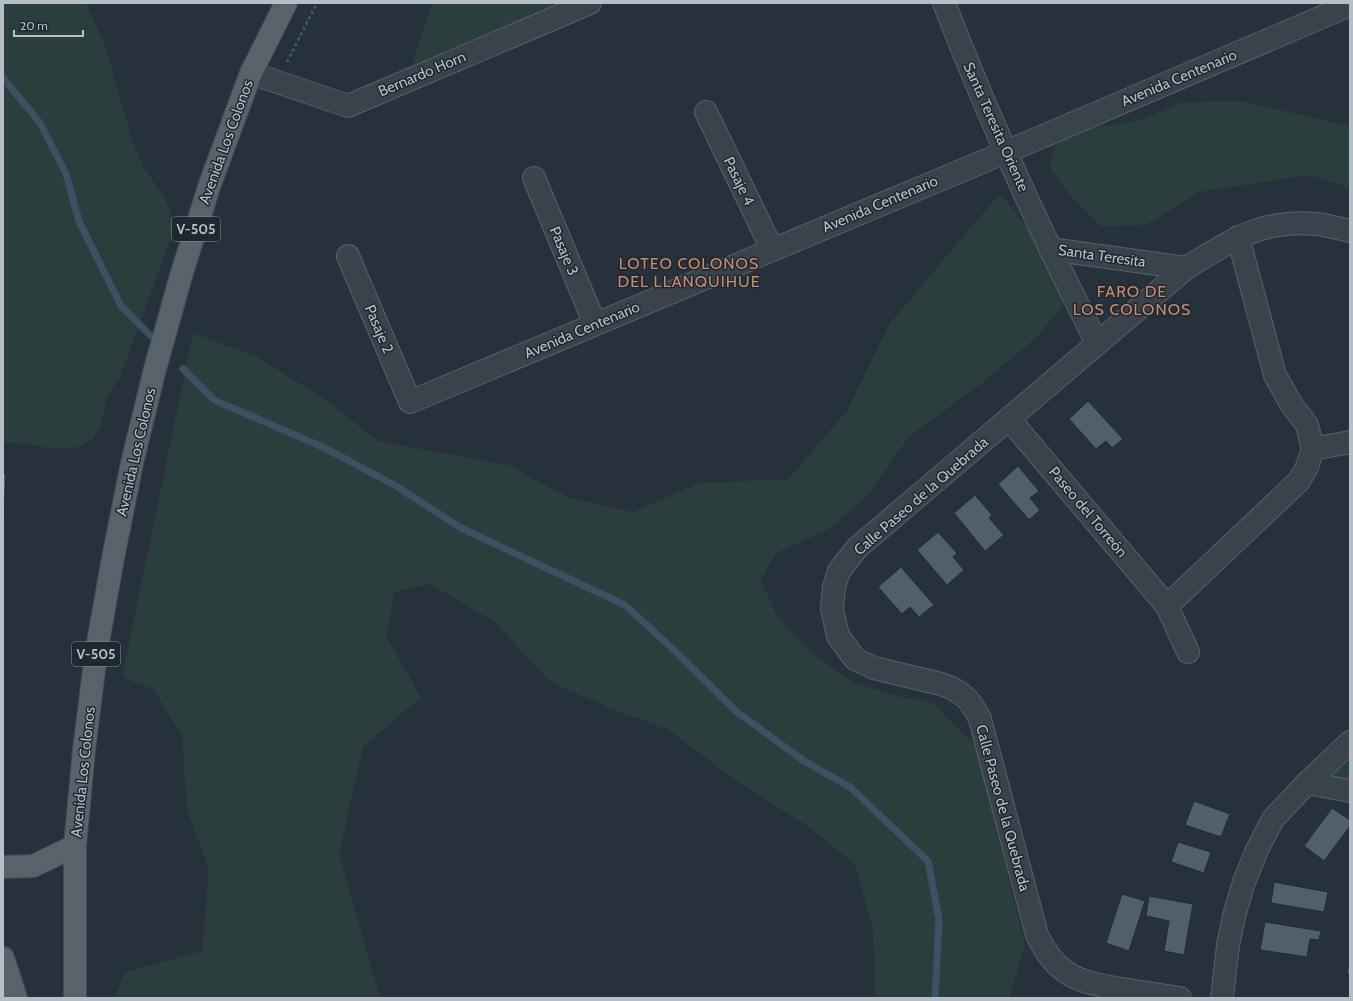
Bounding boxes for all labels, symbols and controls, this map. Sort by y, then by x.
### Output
scale bar [14,12,83,38]
text: 20 m [20,18,48,33]
street label: Avenida Centenario [1119,46,1239,110]
street label: Bernardo Horn [376,48,468,100]
street label: Santa Teresita Oriente [959,60,1033,195]
street label: Avenida Los Colonos [195,77,257,207]
street label: Pasaje 4 [720,154,759,209]
street label: Avenida Centenario [820,172,940,236]
road number: V-505 [172,217,220,241]
street label: Pasaje 3 [546,224,582,278]
street label: Santa Teresita [1057,241,1148,271]
district label: LOTEO COLONOS DEL LLANQUIHUE [618,254,761,291]
district label: FARO DE LOS COLONOS [1073,282,1191,319]
street label: Avenida Centenario [522,298,642,362]
street label: Pasaje 2 [361,302,397,356]
street label: Avenida Los Colonos [112,386,160,518]
street label: Calle Paseo de la Quebrada [850,432,992,559]
street label: Paseo del Torreón [1045,463,1131,561]
road number: V-505 [72,642,120,666]
street label: Avenida Los Colonos [67,706,99,838]
street label: Calle Paseo de la Quebrada [972,723,1034,894]

